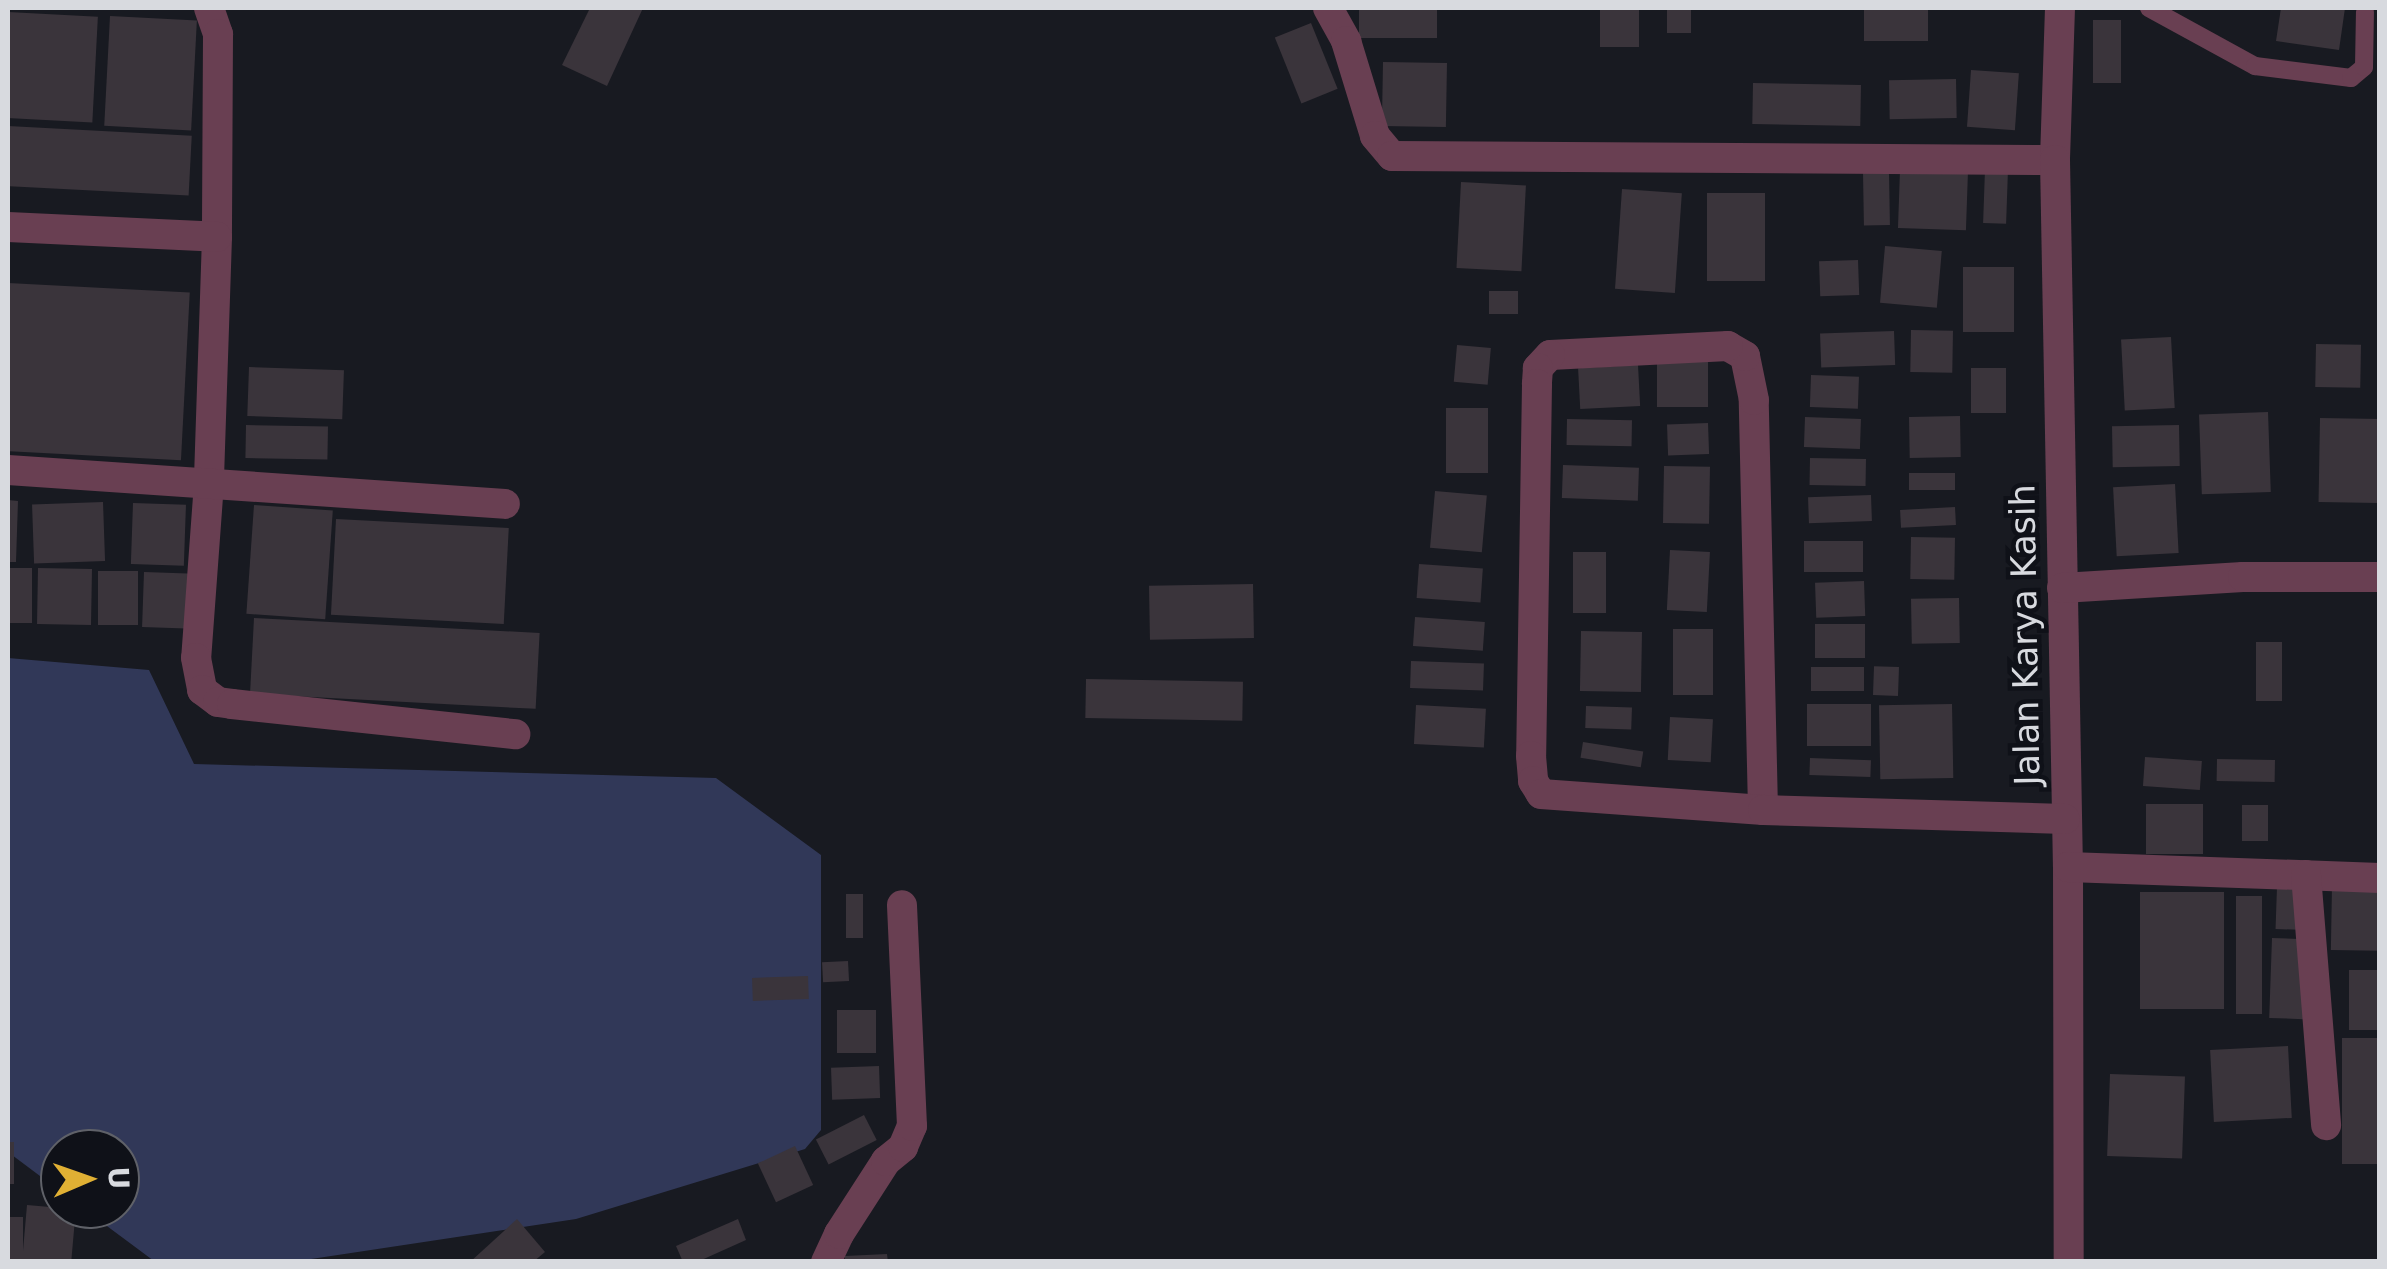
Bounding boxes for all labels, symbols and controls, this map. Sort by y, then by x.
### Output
street label: Jalan Karya Kasih [2001,484,2049,786]
north arrow [40,1129,140,1229]
text: U [102,1166,135,1190]

